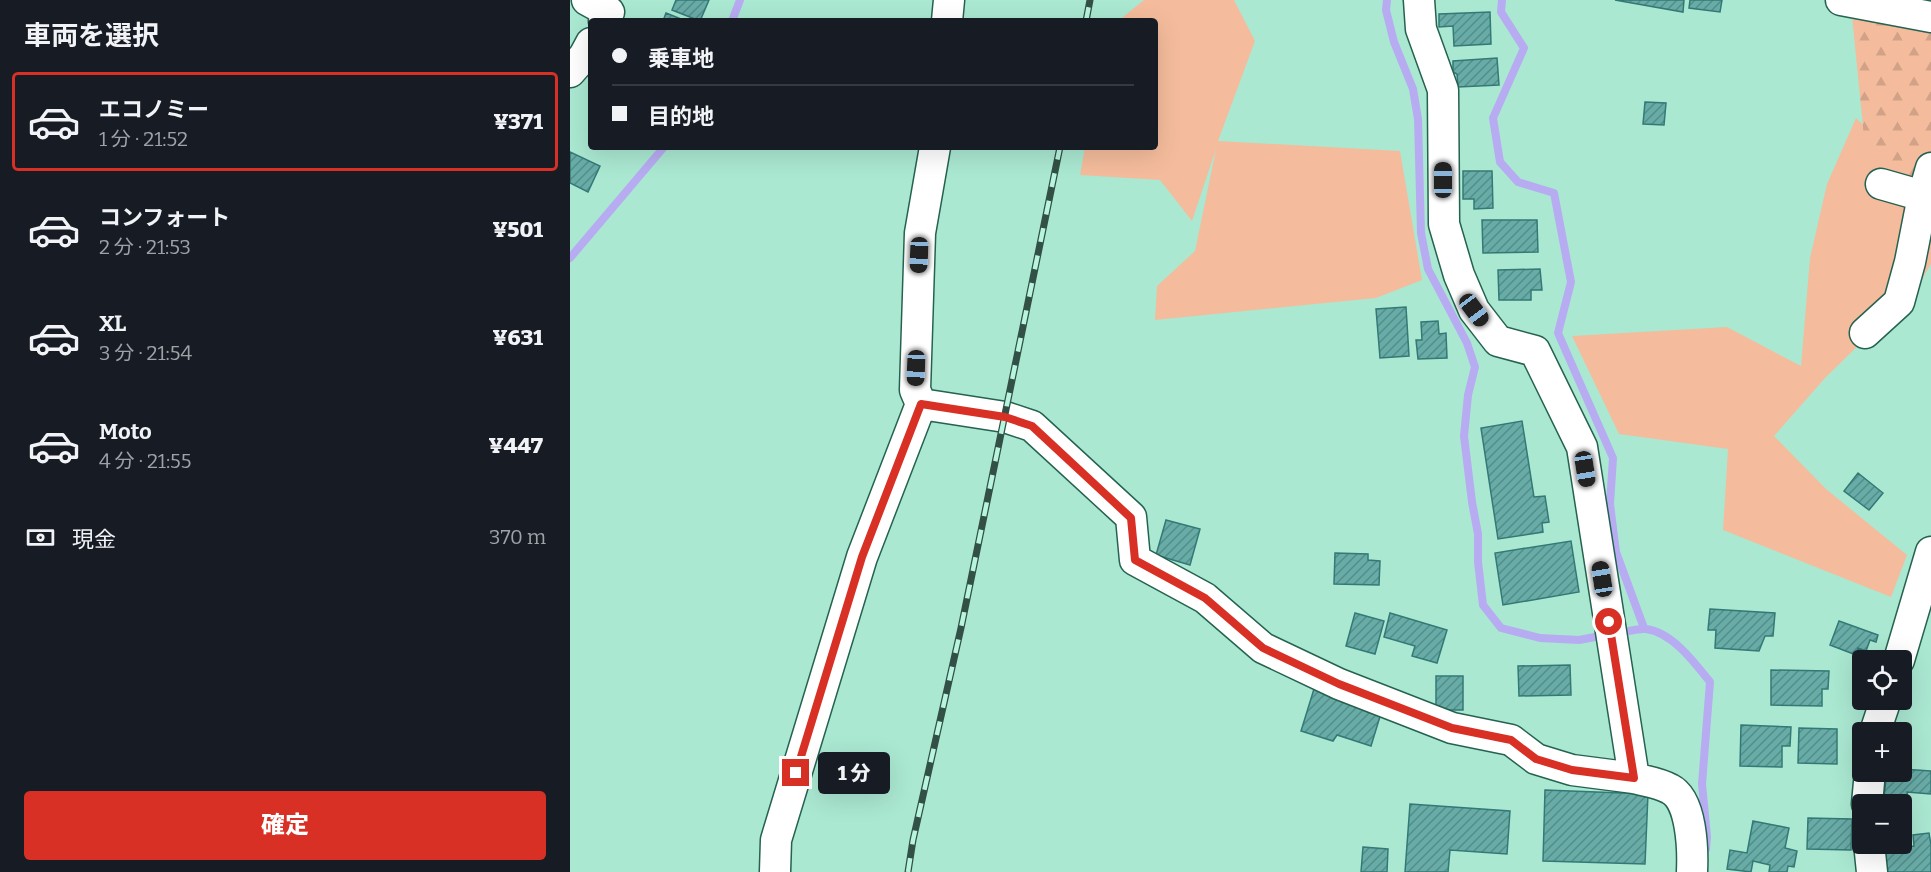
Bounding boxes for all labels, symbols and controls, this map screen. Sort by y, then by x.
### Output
text: 車両を選択 [24,20,159,52]
text: 乗車地 [648,45,714,72]
icon: car [27,95,81,149]
text: エコノミー [99,96,209,123]
text: 目的地 [648,103,714,130]
text: ¥371 [493,108,543,135]
text: 1 分 · 21:52 [99,127,188,151]
car [1434,162,1452,198]
icon: car [27,203,81,257]
text: コンフォート [99,204,230,231]
text: ¥501 [493,216,543,243]
text: 2 分 · 21:53 [99,235,191,259]
car [909,237,929,273]
car [1456,290,1492,330]
text: XL [99,310,126,337]
icon: car [27,311,81,365]
text: ¥631 [492,324,543,351]
text: 3 分 · 21:54 [99,341,192,365]
car [906,350,926,386]
text: Moto [99,418,152,445]
icon: car [27,419,81,473]
text: ¥447 [488,432,543,459]
text: 4 分 · 21:55 [99,449,191,473]
car [1573,450,1597,488]
icon: cash [24,521,57,554]
text: 370 m [489,525,546,549]
text: 現金 [72,526,116,553]
car [1590,560,1614,598]
route start [1595,608,1622,635]
map controls [1852,650,1912,854]
button: locate [1852,650,1912,710]
button: + [1852,722,1912,782]
callout: 1 分 [817,752,889,794]
route end [782,759,809,786]
text: 1 分 [838,761,870,785]
button: 確定 [24,791,546,860]
button: − [1852,794,1912,854]

